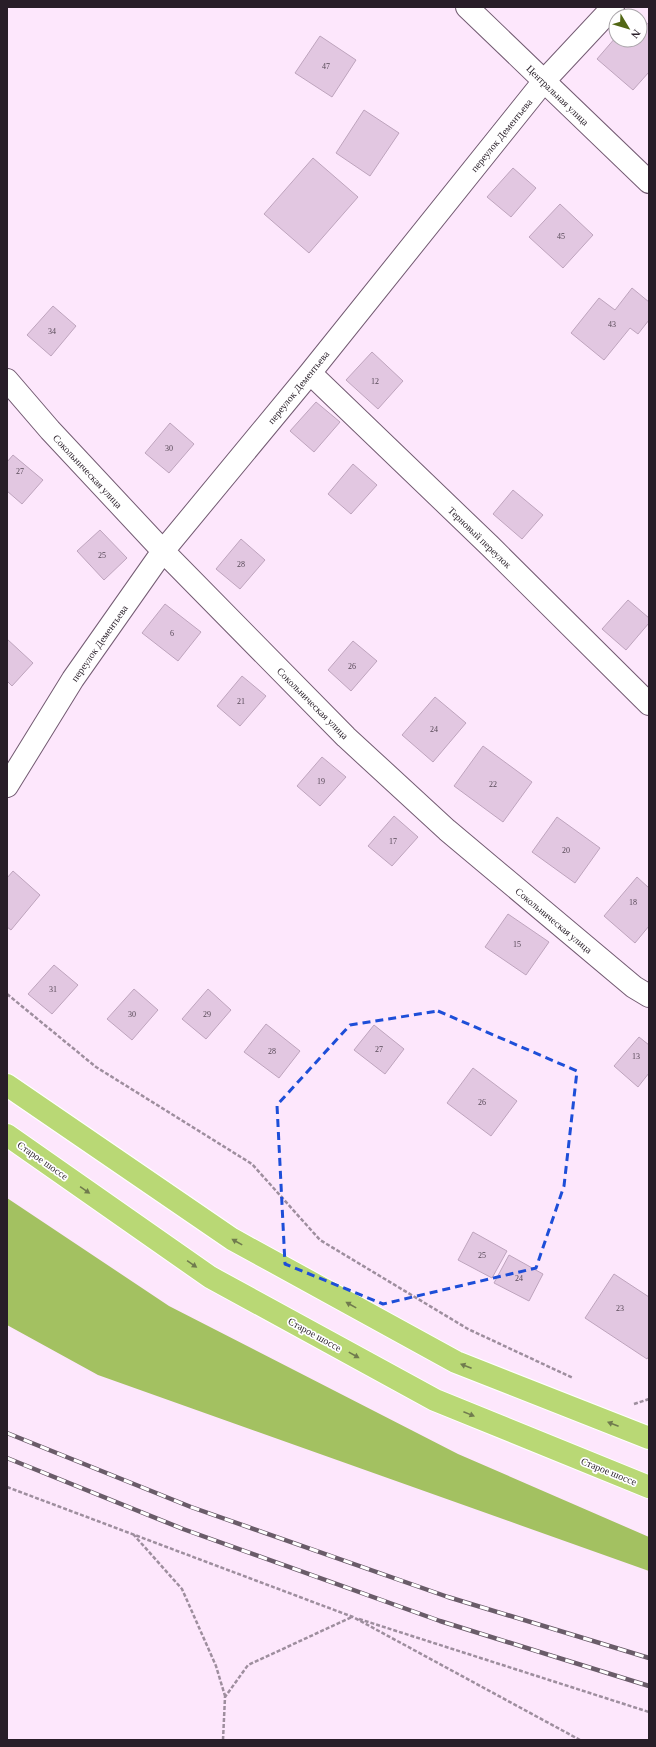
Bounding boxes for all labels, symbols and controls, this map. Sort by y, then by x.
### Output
north arrow [608,8,648,48]
text: N [629,27,643,41]
house number: 47 [322,62,330,71]
street label: Центральная улица [524,63,591,128]
street label: переулок Дементьева [469,96,535,174]
house number: 45 [557,232,565,241]
house number: 43 [608,320,616,329]
house number: 34 [48,327,56,336]
street label: переулок Дементьева [266,348,332,426]
house number: 12 [371,377,379,386]
street label: Сокольническая улица [51,432,125,511]
house number: 30 [165,444,173,453]
house number: 27 [16,467,24,476]
street label: Терновый переулок [446,505,513,570]
house number: 25 [98,551,106,560]
house number: 28 [237,560,245,569]
street label: переулок Дементьева [69,602,130,684]
house number: 6 [170,629,174,638]
house number: 26 [348,662,356,671]
street label: Сокольническая улица [275,665,351,742]
house number: 21 [237,697,245,706]
house number: 24 [430,725,438,734]
house number: 19 [317,777,325,786]
house number: 22 [489,780,497,789]
house number: 17 [389,837,397,846]
house number: 20 [562,846,570,855]
street label: Сокольническая улица [513,885,594,956]
house number: 18 [629,898,637,907]
house number: 15 [513,940,521,949]
house number: 31 [49,985,57,994]
house number: 30 [128,1010,136,1019]
house number: 29 [203,1010,211,1019]
house number: 27 [375,1045,383,1054]
house number: 28 [268,1047,276,1056]
house number: 13 [632,1052,640,1061]
house number: 26 [478,1098,486,1107]
street label: Старое шоссе [15,1139,70,1182]
one-way arrow [80,1186,90,1194]
one-way arrow [231,1238,243,1245]
house number: 25 [478,1251,486,1260]
one-way arrow [186,1260,197,1268]
house number: 24 [515,1274,523,1283]
one-way arrow [345,1301,357,1308]
house number: 23 [616,1304,624,1313]
street label: Старое шоссе [286,1315,344,1354]
one-way arrow [348,1352,359,1359]
one-way arrow [460,1363,471,1369]
one-way arrow [464,1411,476,1417]
one-way arrow [606,1420,618,1426]
street label: Старое шоссе [579,1455,639,1488]

